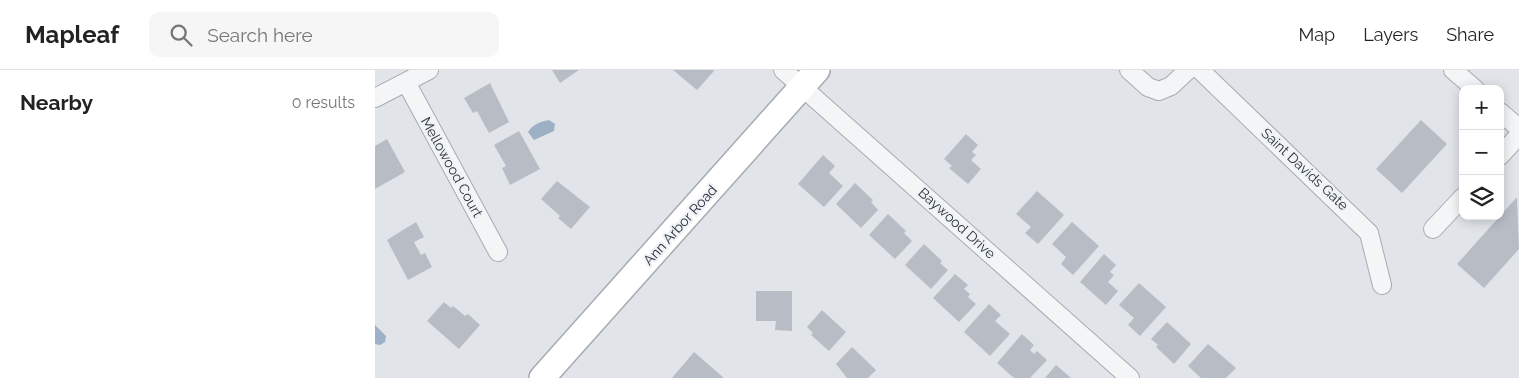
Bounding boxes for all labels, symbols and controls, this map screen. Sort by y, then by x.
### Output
search box [149,12,499,57]
text: Mapleaf [25,20,119,49]
icon: search [167,21,195,49]
text: Search here [207,24,313,46]
text: Map [1299,24,1335,45]
text: Layers [1363,24,1418,45]
text: Share [1446,24,1494,45]
map controls [1459,85,1504,220]
button: + [1459,85,1504,130]
text: Nearby [20,90,93,115]
text: 0 results [292,93,355,112]
street label: Mellowood Court [418,114,486,220]
street label: Saint Davids Gate [1258,125,1352,213]
button: − [1459,130,1504,175]
button: layers [1459,175,1504,220]
street label: Ann Arbor Road [640,182,720,268]
street label: Baywood Drive [915,184,999,262]

